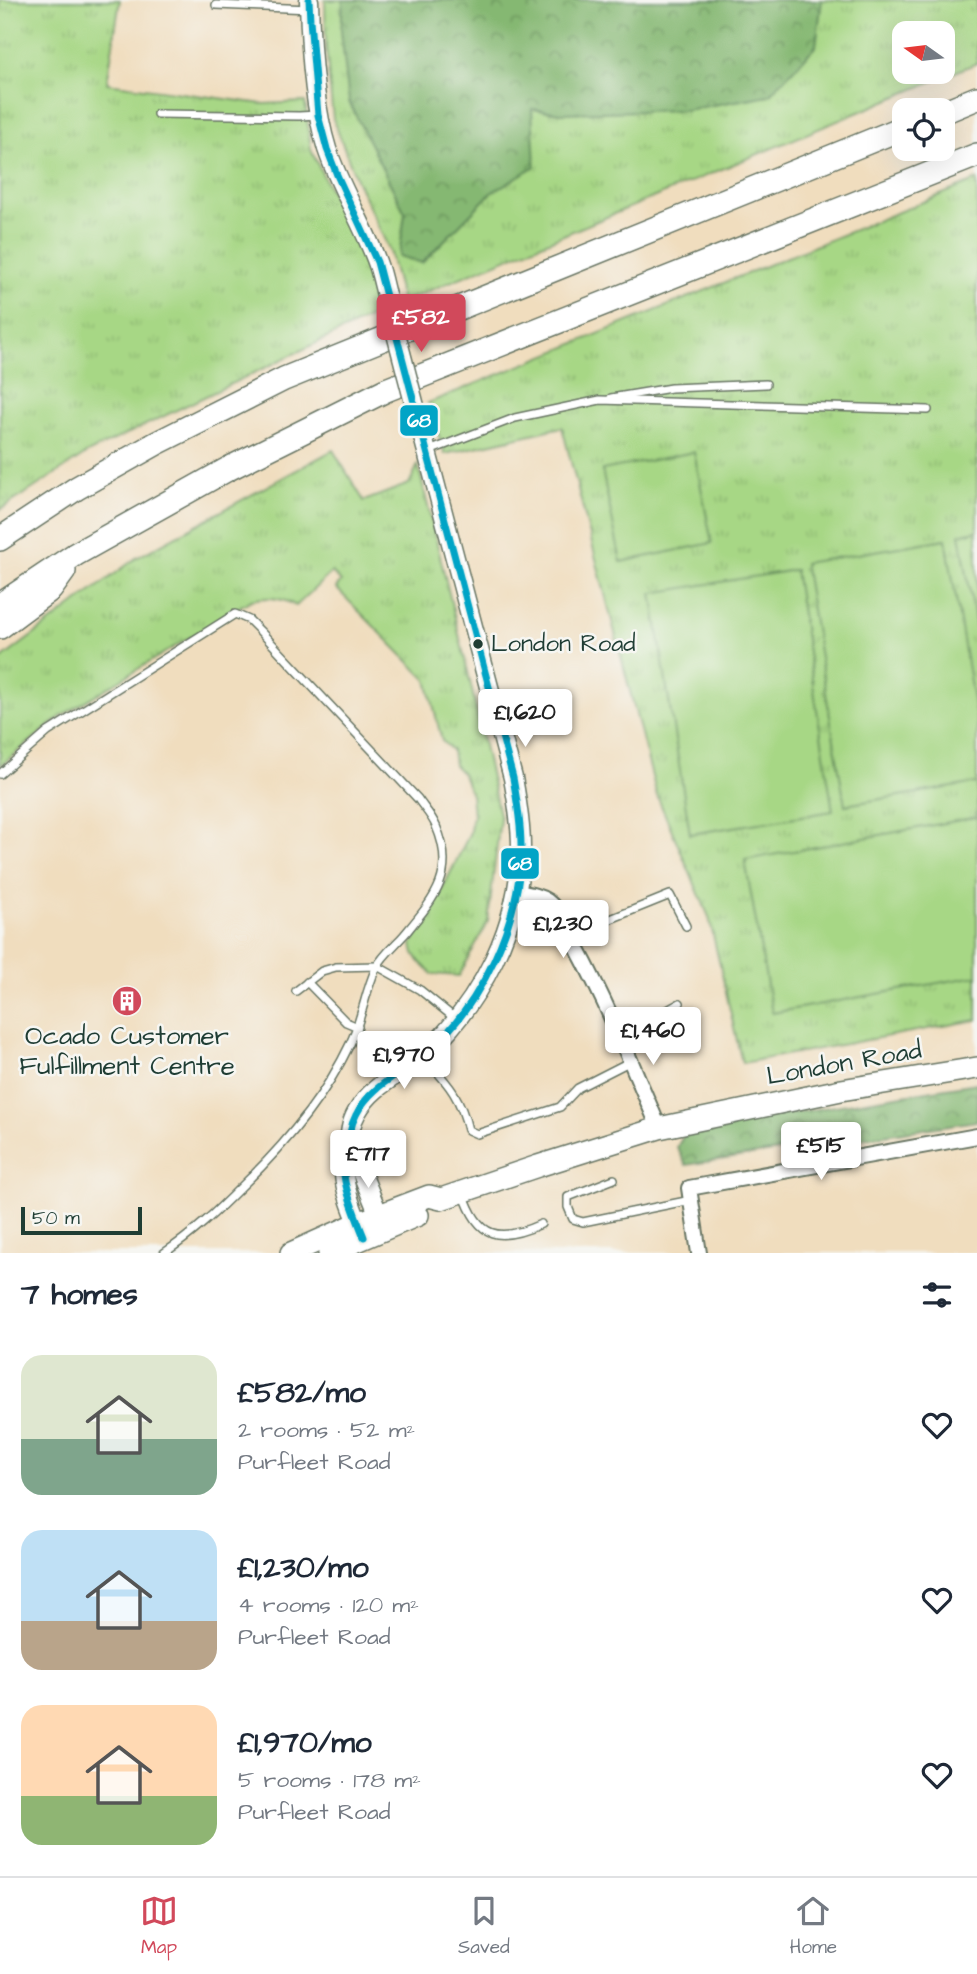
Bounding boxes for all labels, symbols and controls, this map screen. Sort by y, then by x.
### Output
north arrow [892,21,956,84]
map controls [892,21,955,161]
button: locate [892,98,955,161]
pin: £582 [380,294,462,354]
text: £582 [393,301,449,333]
line badge: 68 [399,404,439,437]
text: 68 [407,408,432,435]
place label: London Road [491,627,636,661]
marker: London Road [471,637,485,651]
pin: £1,620 [468,690,582,749]
text: £1,620 [494,696,556,728]
line badge: 68 [500,847,540,880]
text: 68 [508,851,533,878]
pin: £1,230 [506,900,620,960]
text: £1,230 [534,907,592,939]
building icon: Ocado Customer Fulfillment Centre [110,984,144,1018]
pin: £1,460 [596,1007,710,1067]
text: £1,460 [621,1014,685,1046]
place label: Ocado Customer Fulfillment Centre [19,1018,235,1084]
pin: £1,970 [347,1032,461,1091]
street label: London Road [764,1032,924,1094]
text: £1,970 [373,1038,435,1070]
pin: £515 [780,1122,862,1182]
text: £515 [797,1129,845,1161]
pin: £717 [327,1130,409,1190]
text: £717 [346,1137,390,1169]
scale bar [21,1204,142,1236]
text: 50 m [32,1205,80,1232]
text: 7 homes [21,1274,138,1316]
icon: filters [918,1276,956,1314]
text: £582/mo [238,1372,366,1414]
icon: home [77,1383,161,1467]
icon: heart [918,1406,956,1444]
text: 2 rooms · 52 m² [238,1414,415,1446]
text: Purfleet Road [238,1446,391,1478]
text: £1,230/mo [238,1547,369,1589]
icon: home [77,1558,161,1642]
icon: heart [918,1581,956,1619]
text: 4 rooms · 120 m² [238,1589,419,1621]
text: Purfleet Road [238,1621,391,1653]
text: £1,970/mo [238,1722,372,1764]
icon: home [77,1733,161,1817]
icon: heart [918,1756,956,1794]
text: 5 rooms · 178 m² [238,1764,421,1796]
text: Purfleet Road [238,1796,391,1828]
tab: Map [140,1892,178,1961]
tab: Saved [458,1892,510,1961]
tab: Home [790,1892,837,1961]

